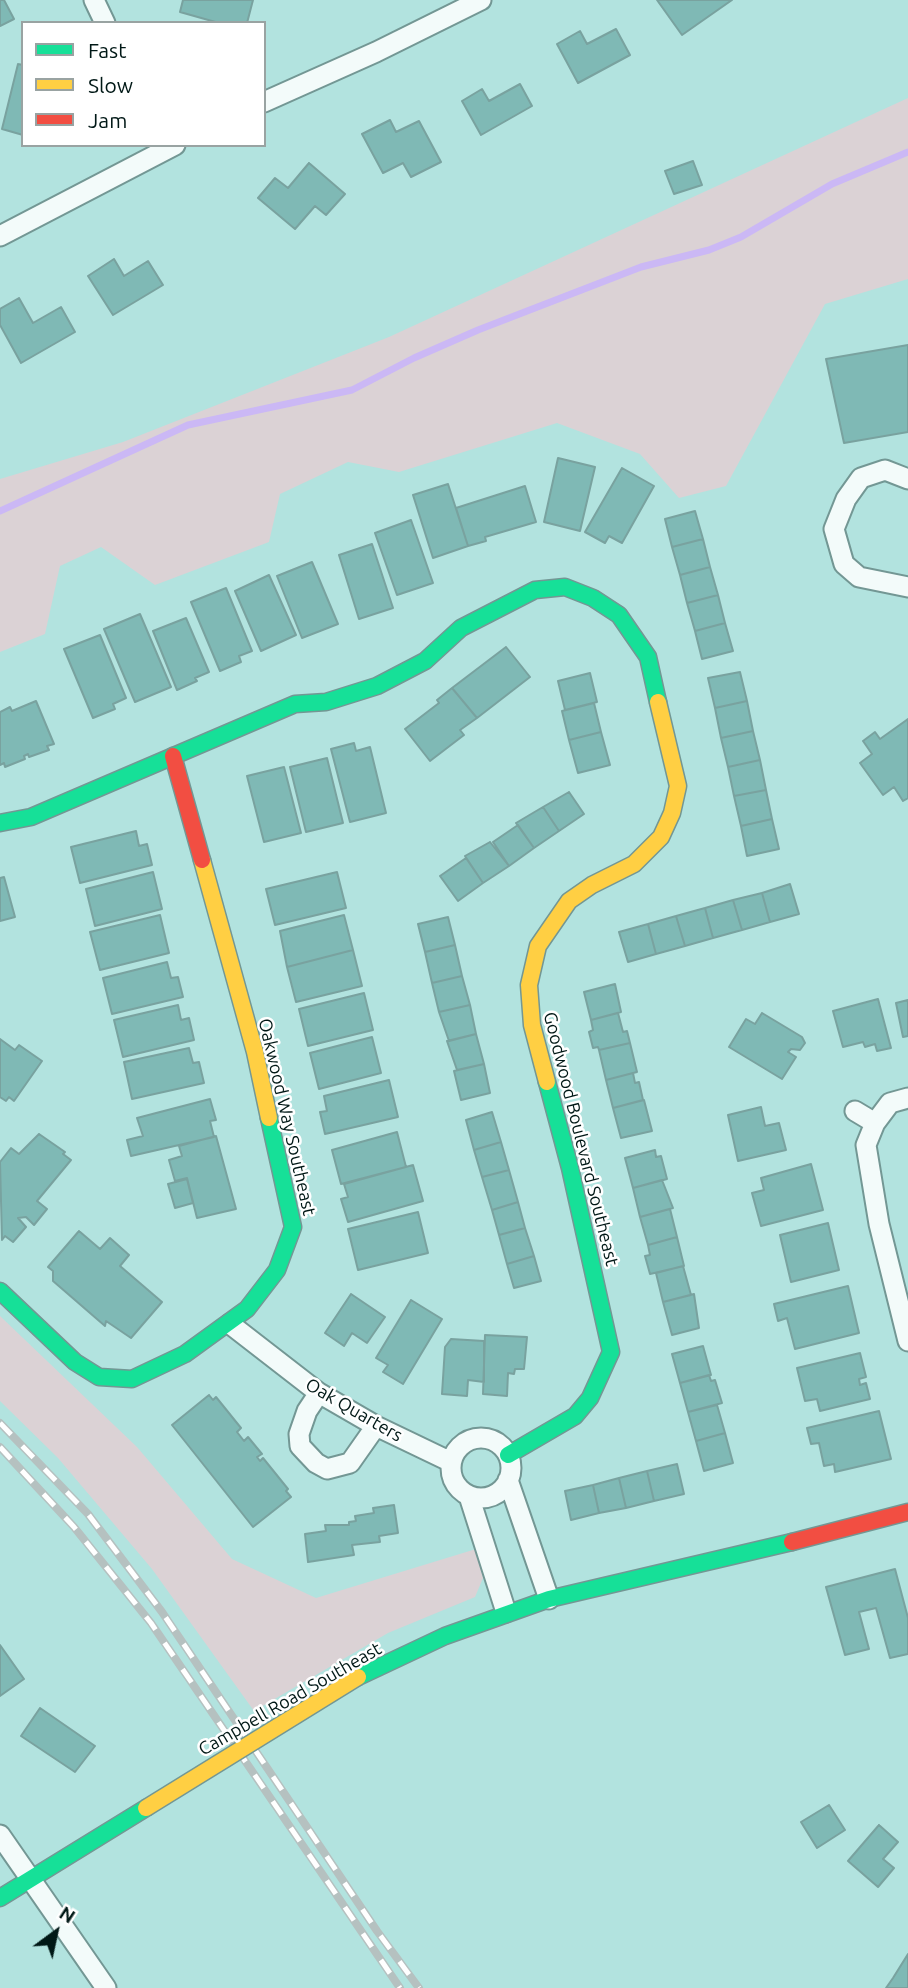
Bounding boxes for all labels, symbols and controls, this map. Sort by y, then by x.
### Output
legend [21,21,266,147]
text: Fast [88,38,126,62]
text: Slow [88,73,133,97]
text: Jam [88,108,127,132]
street label: Goodwood Boulevard Southeast [539,1010,623,1268]
street label: Oakwood Way Southeast [254,1016,320,1218]
street label: Oak Quarters [302,1374,406,1446]
street label: Campbell Road Southeast [195,1638,385,1760]
north arrow [21,1897,91,1967]
text: N [55,1901,79,1927]

